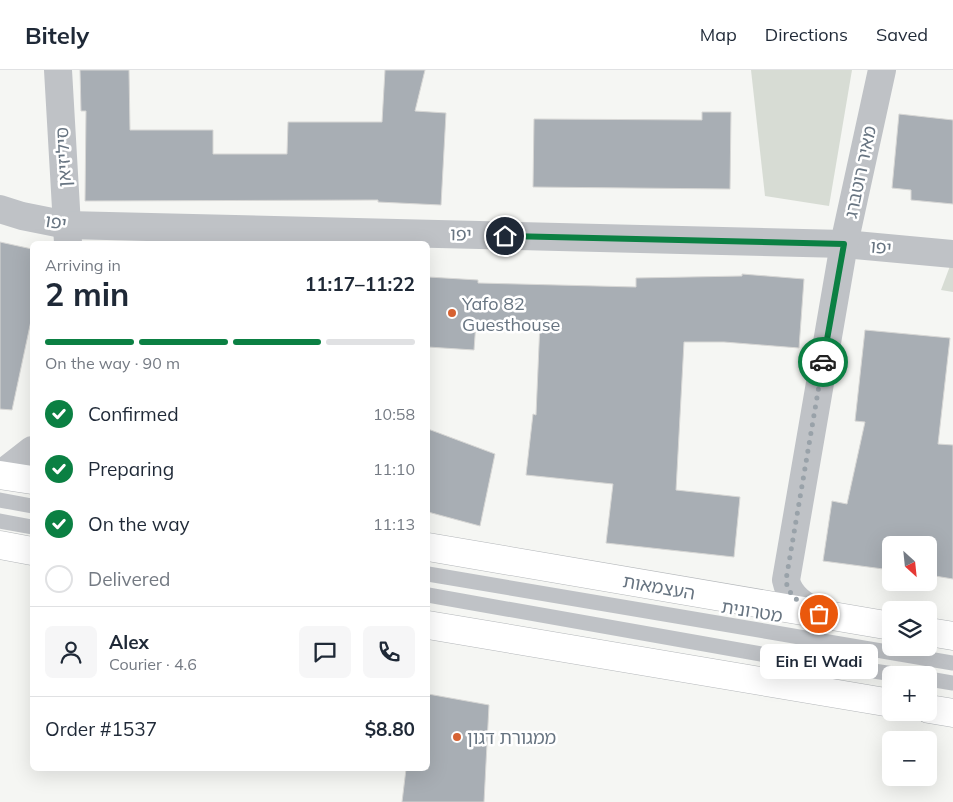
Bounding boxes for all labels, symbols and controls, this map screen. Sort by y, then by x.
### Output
text: Bitely [25,20,89,50]
text: Map [700,23,737,46]
text: Directions [765,23,848,46]
text: Saved [876,23,928,46]
street label: מאיר רוטברג [839,124,881,220]
street label: סיליזיאן [50,126,76,188]
street label: יפו [44,209,68,235]
pin [484,215,526,257]
street label: יפו [450,222,472,246]
icon: home [491,222,519,250]
street label: יפו [869,235,893,259]
text: Arriving in [45,255,121,275]
text: 11:17–11:22 [305,272,415,296]
text: 2 min [45,274,129,314]
place label: Yafo 82 Guesthouse [461,292,560,336]
marker: Yafo 82 Guesthouse [446,307,458,319]
courier [798,337,848,387]
icon: car [809,348,837,376]
text: On the way · 90 m [45,353,180,373]
icon: check [45,400,73,428]
text: Confirmed [88,402,179,426]
text: 10:58 [373,404,415,424]
icon: check [45,455,73,483]
text: Preparing [88,457,174,481]
text: 11:10 [373,459,415,479]
icon: check [45,510,73,538]
text: On the way [88,512,190,536]
text: 11:13 [373,514,415,534]
north arrow [882,536,938,591]
map controls [882,536,937,786]
text: Delivered [88,567,170,591]
street label: העצמאות [621,569,697,605]
pin [798,593,840,635]
street label: מטרונית [720,595,784,627]
icon: bag [805,600,833,628]
button: layers [882,601,937,656]
button: person [45,626,97,678]
button: chat [299,626,351,678]
button: phone [363,626,415,678]
text: Alex [109,630,149,654]
callout: Ein El Wadi [760,644,878,679]
text: Ein El Wadi [776,651,862,671]
text: Courier · 4.6 [109,654,197,674]
button: + [882,666,937,721]
text: Order #1537 [45,717,157,741]
text: $8.80 [365,717,415,741]
place label: ממגורת דגון [467,726,556,749]
marker: ממגורת דגון [451,731,463,743]
button: − [882,731,937,786]

